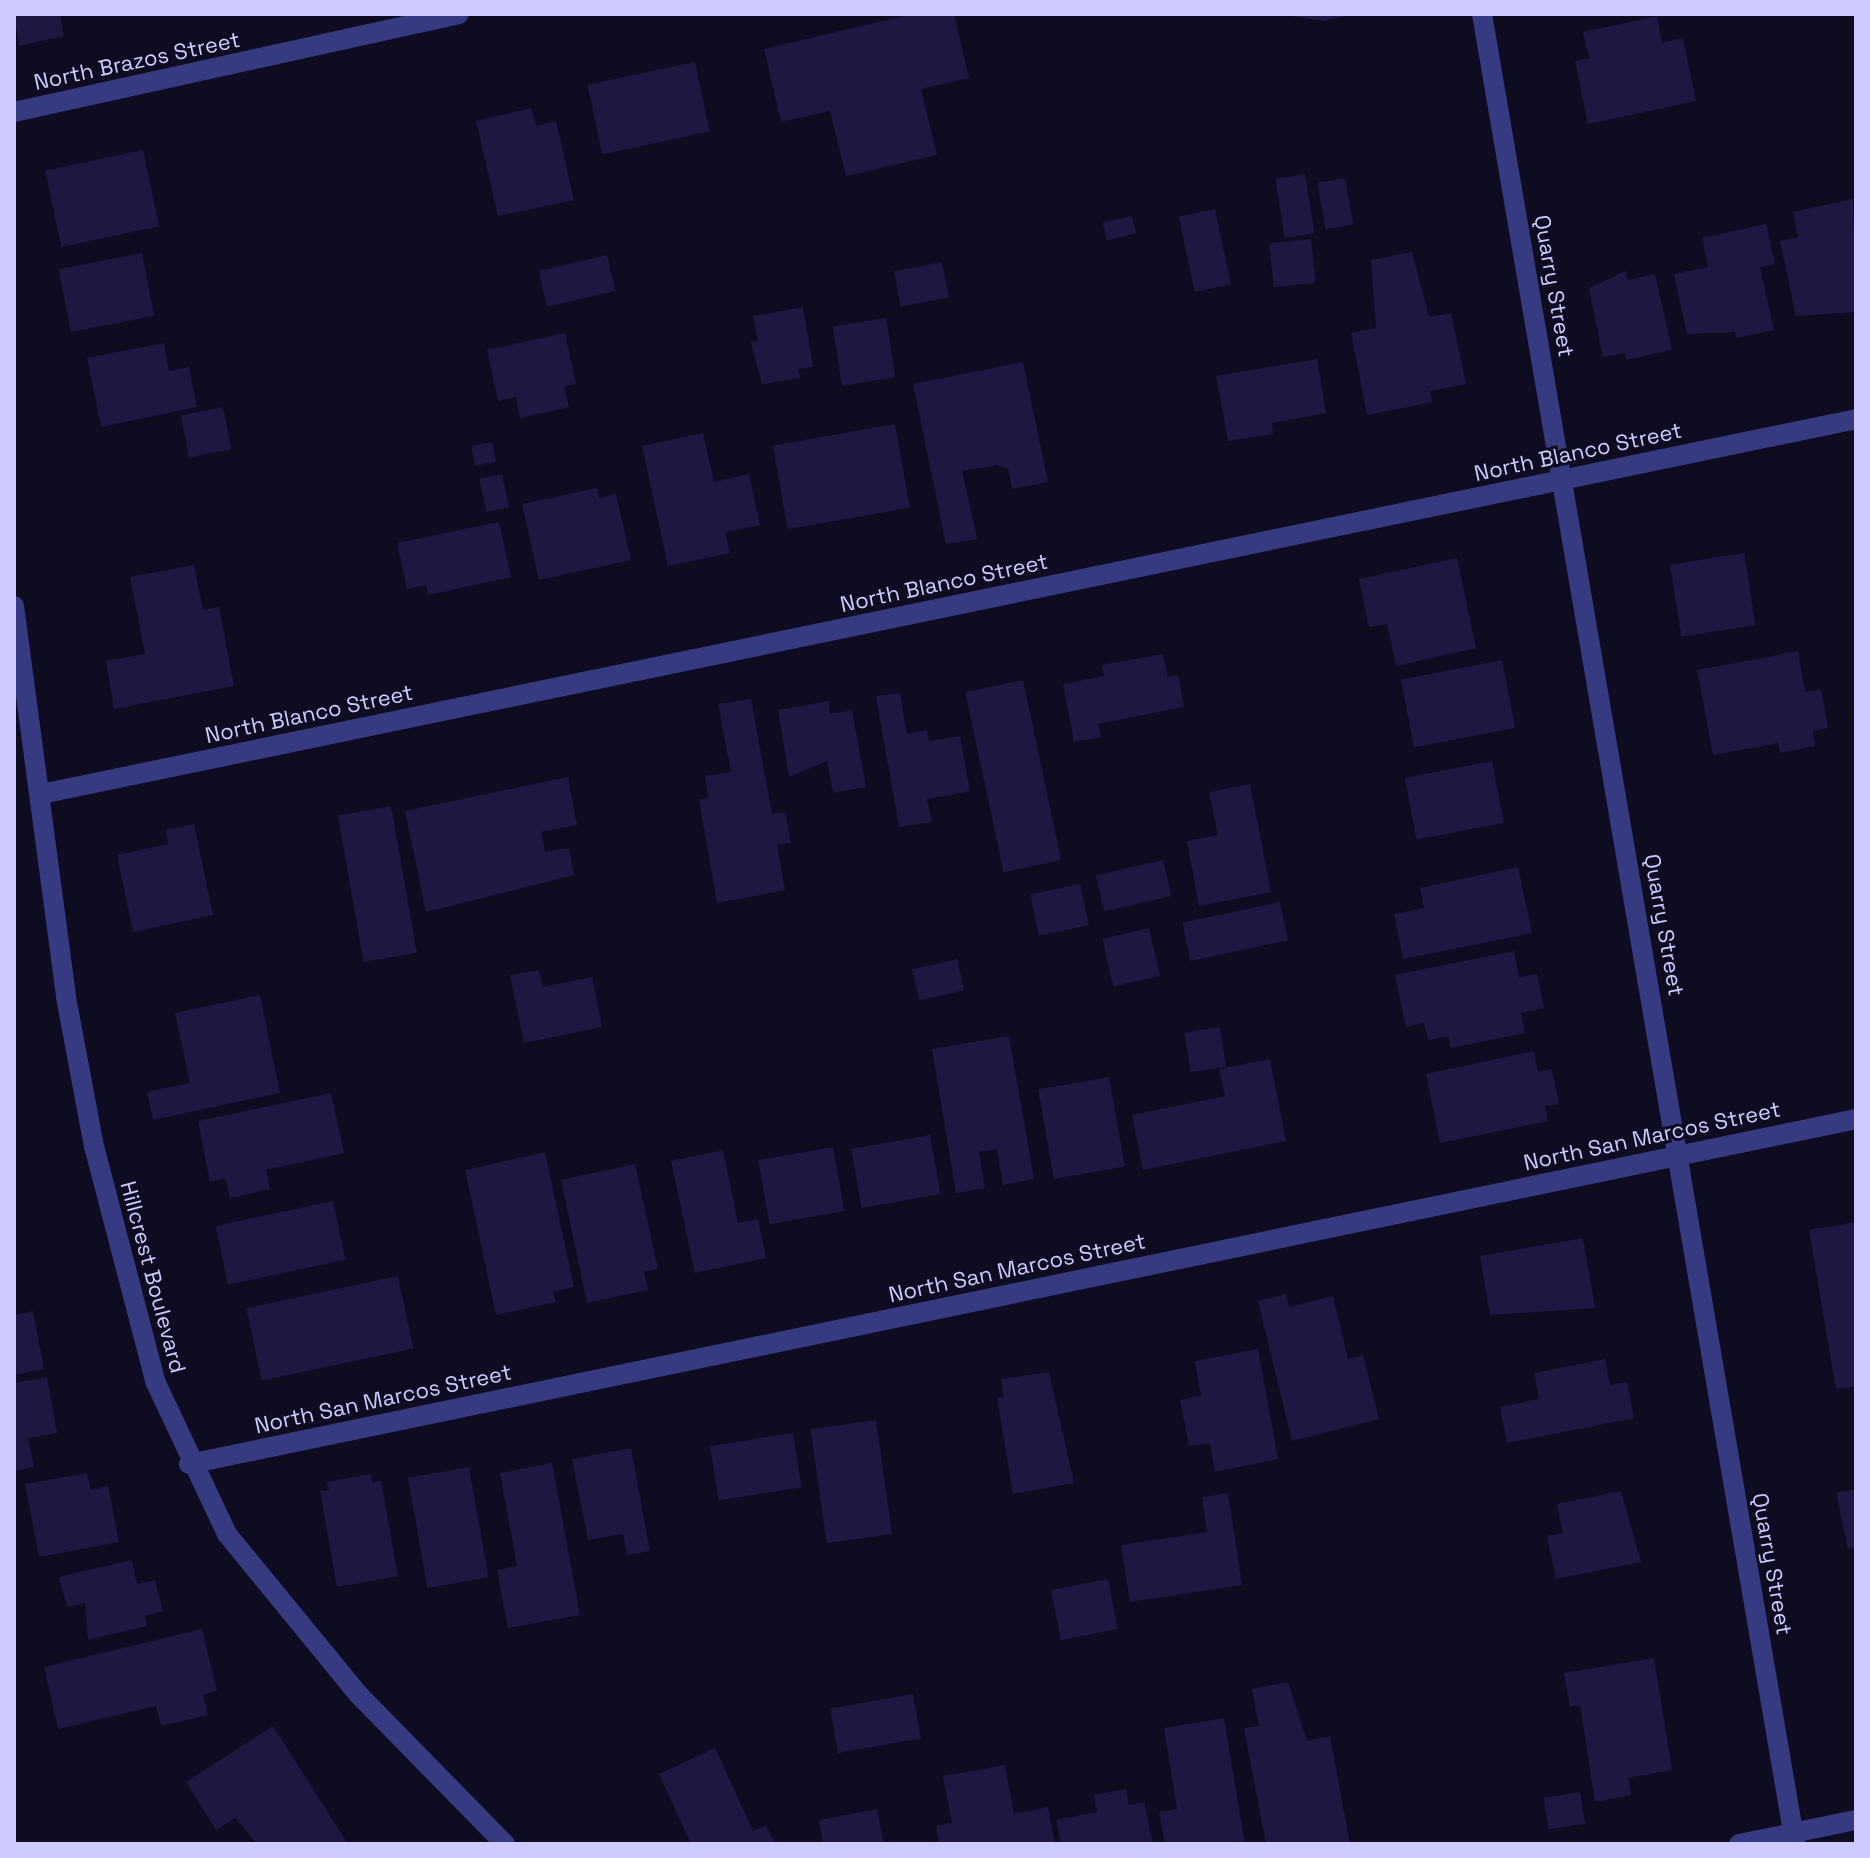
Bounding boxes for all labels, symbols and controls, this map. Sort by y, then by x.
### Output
street label: North Brazos Street [32,26,242,96]
street label: Quarry Street [1529,213,1579,359]
street label: North Blanco Street [1472,417,1684,487]
street label: North Blanco Street [838,548,1050,618]
street label: North Blanco Street [203,679,415,749]
street label: Quarry Street [1639,852,1689,998]
street label: North San Marcos Street [1521,1096,1783,1176]
street label: Hillcrest Boulevard [115,1178,191,1376]
street label: North San Marcos Street [886,1228,1148,1308]
street label: North San Marcos Street [252,1359,514,1439]
street label: Quarry Street [1747,1491,1797,1637]

